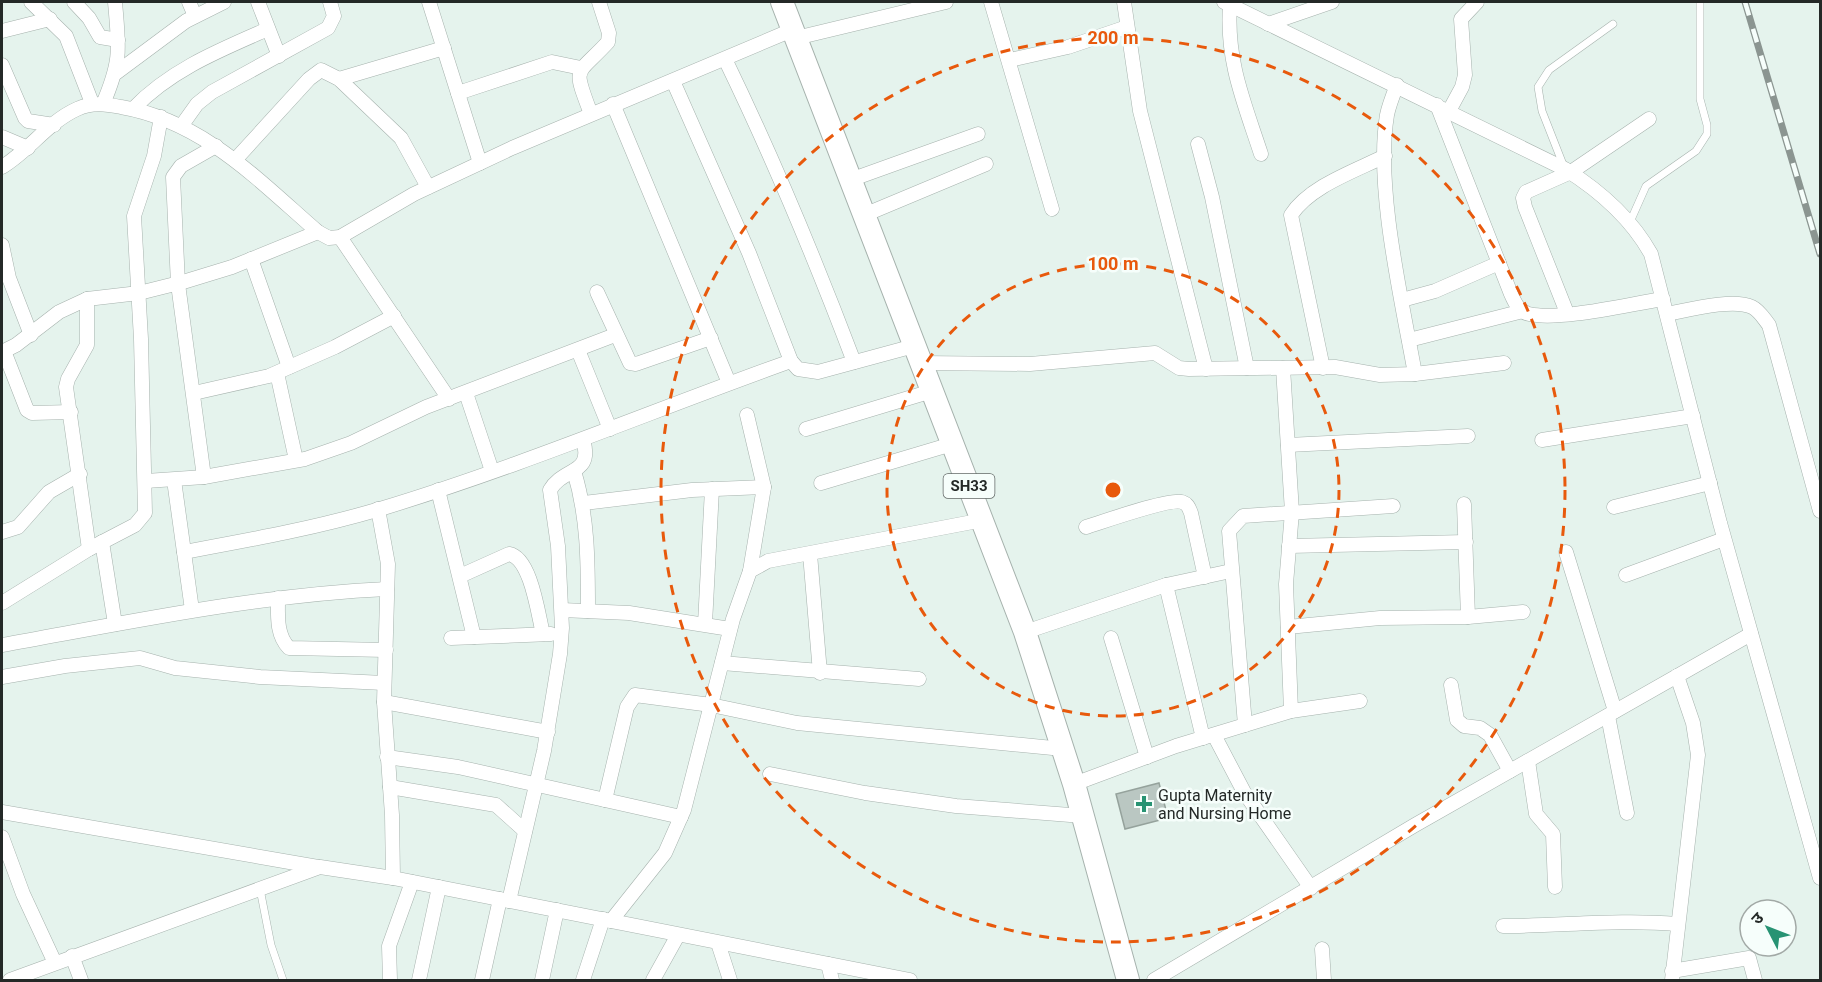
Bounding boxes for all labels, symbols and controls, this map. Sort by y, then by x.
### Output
text: 200 m [1087,27,1139,48]
text: 100 m [1087,253,1139,274]
road number: SH33 [944,474,994,498]
centre of rings [1103,480,1123,500]
place label: Gupta Maternity and Nursing Home [1158,786,1291,823]
marker: Gupta Maternity and Nursing Home [1135,795,1153,813]
north arrow [1738,898,1798,958]
text: उ [1747,908,1768,928]

